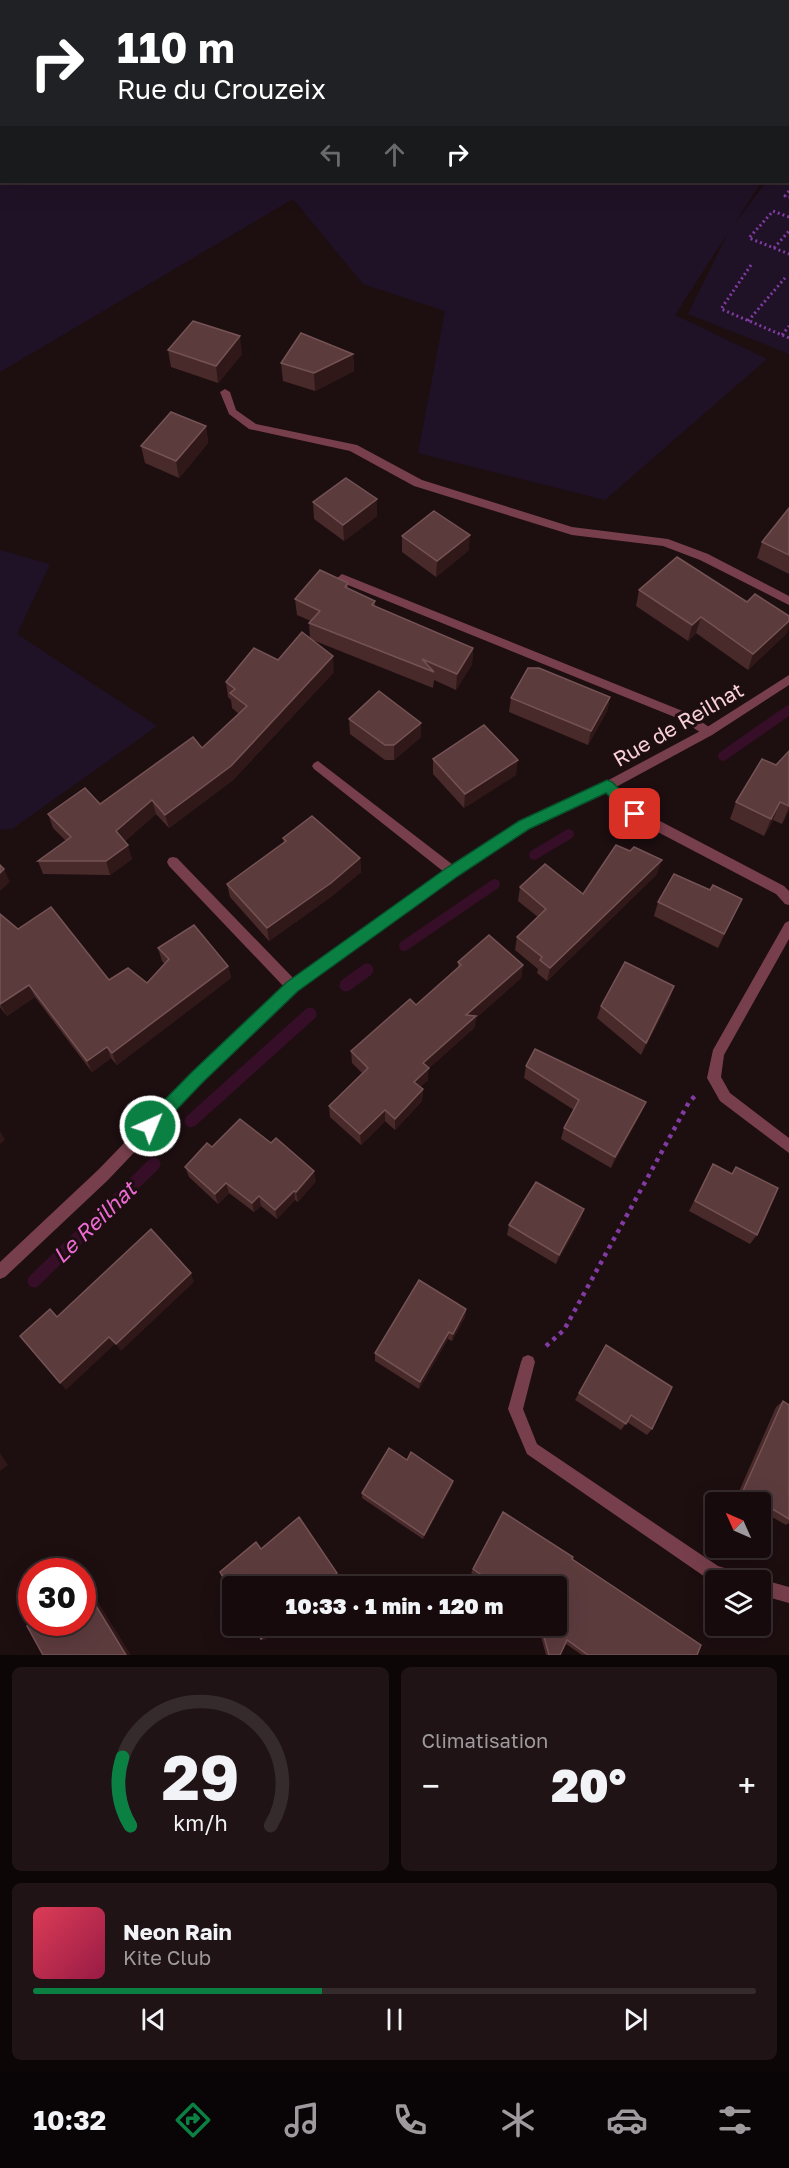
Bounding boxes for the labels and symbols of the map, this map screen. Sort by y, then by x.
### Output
street label: Rue de Reilhat [608,676,748,772]
pin [609,788,660,839]
position arrow [118,1094,182,1158]
water label: Le Reilhat [47,1174,143,1268]
north arrow [705,1492,771,1558]
speed limit sign: 30 [18,1558,96,1636]

